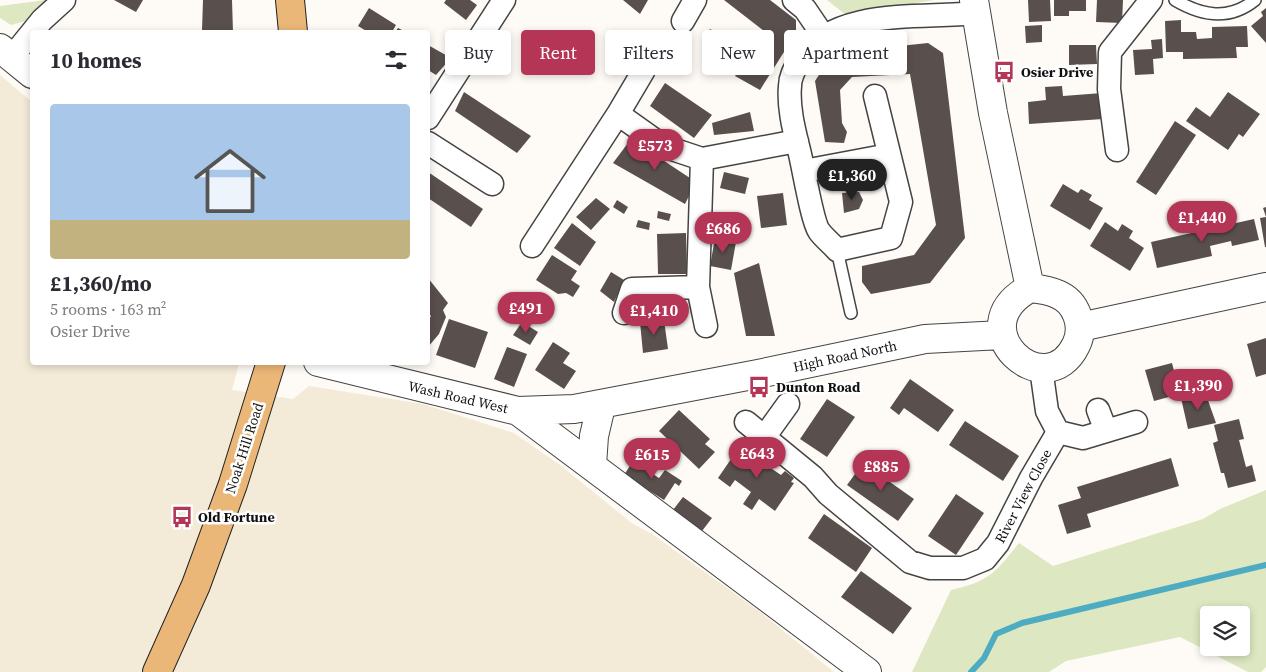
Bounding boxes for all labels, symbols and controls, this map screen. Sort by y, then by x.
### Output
chip: Buy [445,30,511,75]
chip: Rent [521,30,595,75]
chip: Filters [605,30,692,75]
chip: New [702,30,774,75]
chip: Apartment [784,30,907,75]
text: 10 homes [50,46,142,75]
icon: filters [382,46,410,74]
bus stop icon: Osier Drive [991,59,1017,85]
place label: Osier Drive [1021,62,1093,82]
pin: £573 [625,128,685,171]
text: £573 [638,134,672,156]
icon: home [185,136,275,226]
pin: £1,360 [811,158,893,201]
text: £1,360 [828,164,876,186]
pin: £1,440 [1161,200,1243,243]
text: £1,440 [1178,206,1226,228]
pin: £686 [693,212,753,254]
text: £686 [706,217,740,239]
text: £1,360/mo [50,269,152,298]
pin: £491 [496,292,556,334]
pin: £1,410 [613,294,695,336]
text: £491 [509,297,543,319]
text: 5 rooms · 163 m² [50,298,166,320]
text: £1,410 [630,299,678,321]
text: Osier Drive [50,320,130,342]
street label: High Road North [791,335,899,377]
pin: £1,390 [1157,368,1239,411]
bus stop icon: Dunton Road [746,374,772,400]
text: £1,390 [1174,374,1222,396]
street label: Wash Road West [406,376,510,418]
place label: Dunton Road [776,377,861,397]
street label: Noak Hill Road [220,400,268,496]
pin: £643 [727,436,787,479]
pin: £615 [622,438,682,480]
text: £643 [740,442,774,464]
text: £615 [635,443,669,465]
street label: River View Close [990,445,1056,547]
pin: £885 [851,450,911,492]
text: £885 [864,455,898,477]
bus stop icon: Old Fortune [169,504,195,530]
place label: Old Fortune [198,507,275,527]
map controls [1200,606,1250,656]
button: layers [1200,606,1250,656]

